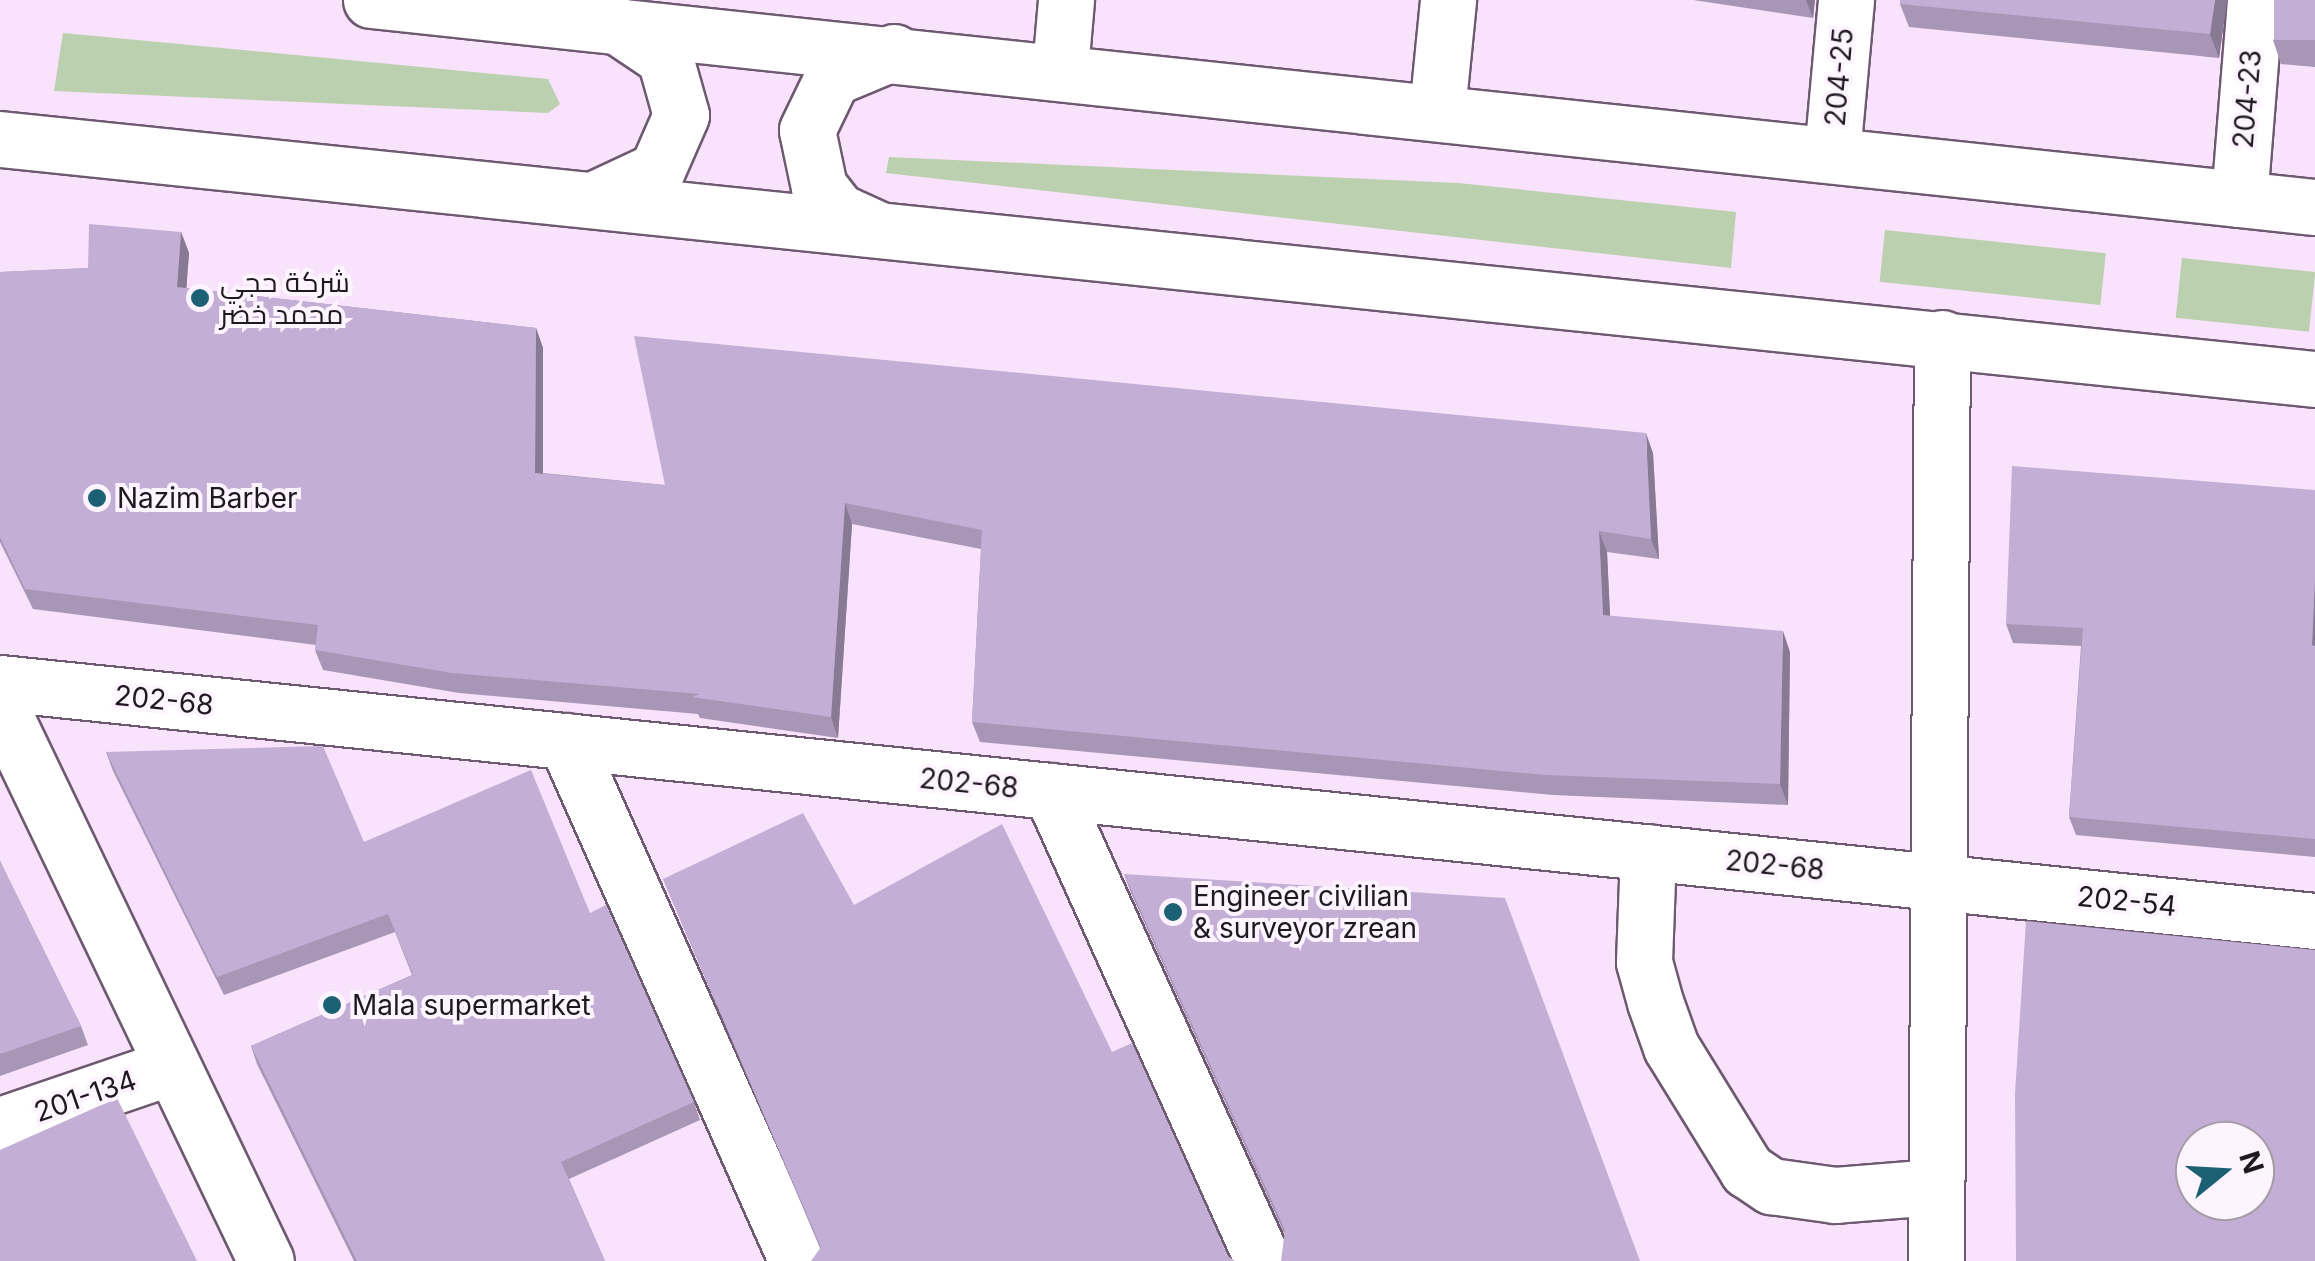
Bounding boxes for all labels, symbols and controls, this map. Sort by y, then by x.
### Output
street label: 204-25 [1818,26,1860,128]
street label: 204-23 [2226,48,2268,150]
place label: شركة حجي محمد خضر [220,265,350,331]
marker: شركة حجي محمد خضر [189,287,211,309]
place label: Nazim Barber [117,481,297,515]
marker: Nazim Barber [86,487,108,509]
street label: 202-68 [113,678,215,722]
street label: 202-68 [918,761,1020,805]
street label: 202-68 [1724,843,1826,887]
place label: Engineer civilian & surveyor zrean [1193,879,1417,945]
street label: 202-54 [2076,879,2178,923]
marker: Engineer civilian & surveyor zrean [1162,901,1184,923]
place label: Mala supermarket [352,988,591,1022]
marker: Mala supermarket [321,994,343,1016]
street label: 201-134 [30,1063,140,1129]
north arrow [2175,1121,2275,1221]
text: N [2232,1147,2271,1178]

